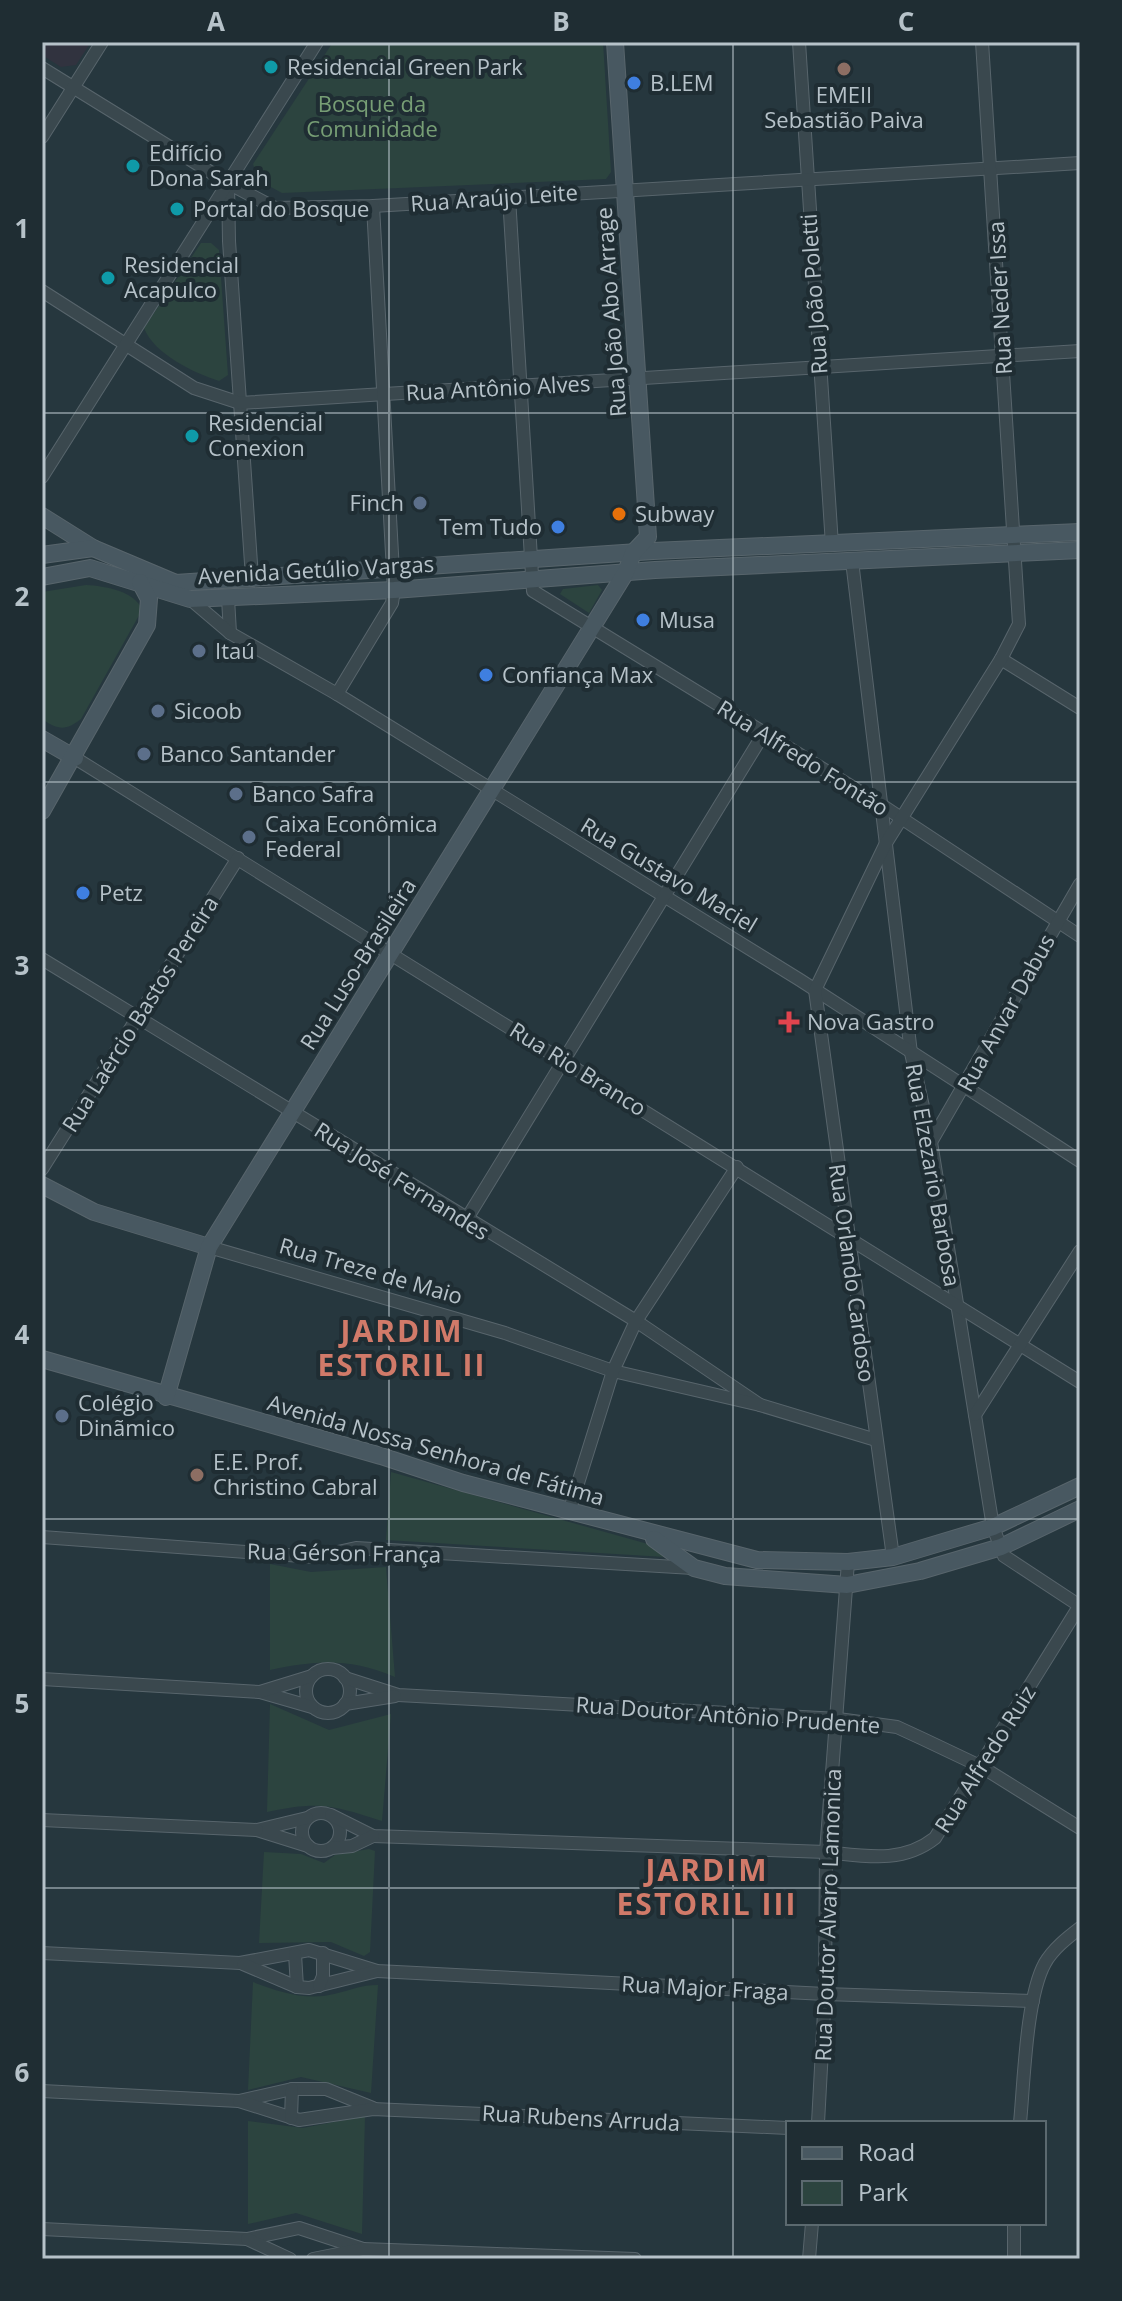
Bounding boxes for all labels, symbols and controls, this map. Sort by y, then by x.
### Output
text: A [207,3,225,39]
text: B [552,3,570,39]
text: C [898,3,914,39]
place label: Residencial Green Park [287,51,523,81]
marker: Residencial Green Park [262,58,280,76]
marker: EMEII Sebastião Paiva [835,60,853,78]
place label: B.LEM [650,67,714,97]
marker: B.LEM [625,74,643,92]
place label: EMEII Sebastião Paiva [764,79,924,134]
park label: Bosque da Comunidade [306,88,438,143]
place label: Edifício Dona Sarah [149,137,269,192]
marker: Edifício Dona Sarah [124,157,142,175]
street label: Rua Araújo Leite [409,176,579,218]
place label: Portal do Bosque [193,193,369,223]
marker: Portal do Bosque [168,200,186,218]
street label: Rua João Abo Arrage [588,206,632,418]
text: 1 [15,210,29,246]
street label: Rua João Poletti [792,213,834,375]
street label: Rua Neder Issa [980,220,1018,376]
place label: Residencial Acapulco [124,249,239,304]
marker: Residencial Acapulco [99,269,117,287]
street label: Rua Antônio Alves [405,367,591,407]
place label: Residencial Conexion [208,407,323,462]
marker: Residencial Conexion [183,427,201,445]
place label: Finch [350,487,404,517]
marker: Finch [411,494,429,512]
place label: Subway [635,498,715,528]
marker: Subway [610,505,628,523]
place label: Tem Tudo [439,511,542,541]
marker: Tem Tudo [549,518,567,536]
street label: Avenida Getúlio Vargas [197,548,435,590]
text: 2 [15,578,30,614]
place label: Musa [659,604,715,634]
marker: Musa [634,611,652,629]
place label: Itaú [215,635,255,665]
marker: Itaú [190,642,208,660]
place label: Confiança Max [502,659,654,689]
marker: Confiança Max [477,666,495,684]
street label: Rua Alfredo Fontão [712,692,895,822]
place label: Sicoob [174,695,242,725]
marker: Sicoob [149,702,167,720]
place label: Banco Santander [160,738,336,768]
marker: Banco Santander [135,745,153,763]
place label: Banco Safra [252,778,374,808]
marker: Banco Safra [227,785,245,803]
place label: Caixa Econômica Federal [265,808,438,863]
street label: Rua Gustavo Maciel [576,810,763,939]
marker: Caixa Econômica Federal [240,828,258,846]
street label: Rua Luso-Brasileira [292,872,422,1055]
place label: Petz [99,877,143,907]
marker: Petz [74,884,92,902]
street label: Rua Laércio Bastos Pereira [54,890,224,1137]
street label: Rua Anvar Dabus [949,928,1061,1097]
text: 3 [15,947,29,983]
place label: Nova Gastro [807,1006,935,1036]
marker: Nova Gastro [778,1011,800,1033]
street label: Rua Rio Branco [505,1014,653,1122]
street label: Rua Elzezario Barbosa [900,1061,968,1289]
street label: Rua José Fernandes [309,1114,496,1246]
street label: Rua Orlando Cardoso [823,1162,883,1384]
street label: Rua Treze de Maio [276,1230,466,1311]
district label: JARDIM ESTORIL II [318,1310,486,1385]
text: 4 [15,1316,30,1352]
place label: Colégio Dinãmico [78,1387,175,1442]
street label: Avenida Nossa Senhora de Fátima [264,1387,608,1512]
marker: Colégio Dinãmico [53,1407,71,1425]
place label: E.E. Prof. Christino Cabral [213,1446,378,1501]
marker: E.E. Prof. Christino Cabral [188,1466,206,1484]
street label: Rua Gérson França [247,1535,441,1569]
street label: Rua Alfredo Ruiz [927,1679,1042,1838]
text: 5 [15,1685,29,1721]
street label: Rua Doutor Antônio Prudente [575,1688,881,1740]
street label: Rua Doutor Alvaro Lamonica [807,1768,847,2062]
district label: JARDIM ESTORIL III [617,1849,797,1924]
street label: Rua Major Fraga [621,1968,789,2006]
text: 6 [15,2054,30,2090]
street label: Rua Rubens Arruda [481,2097,681,2137]
legend [786,2121,1046,2225]
text: Road [858,2135,915,2168]
text: Park [858,2175,909,2208]

